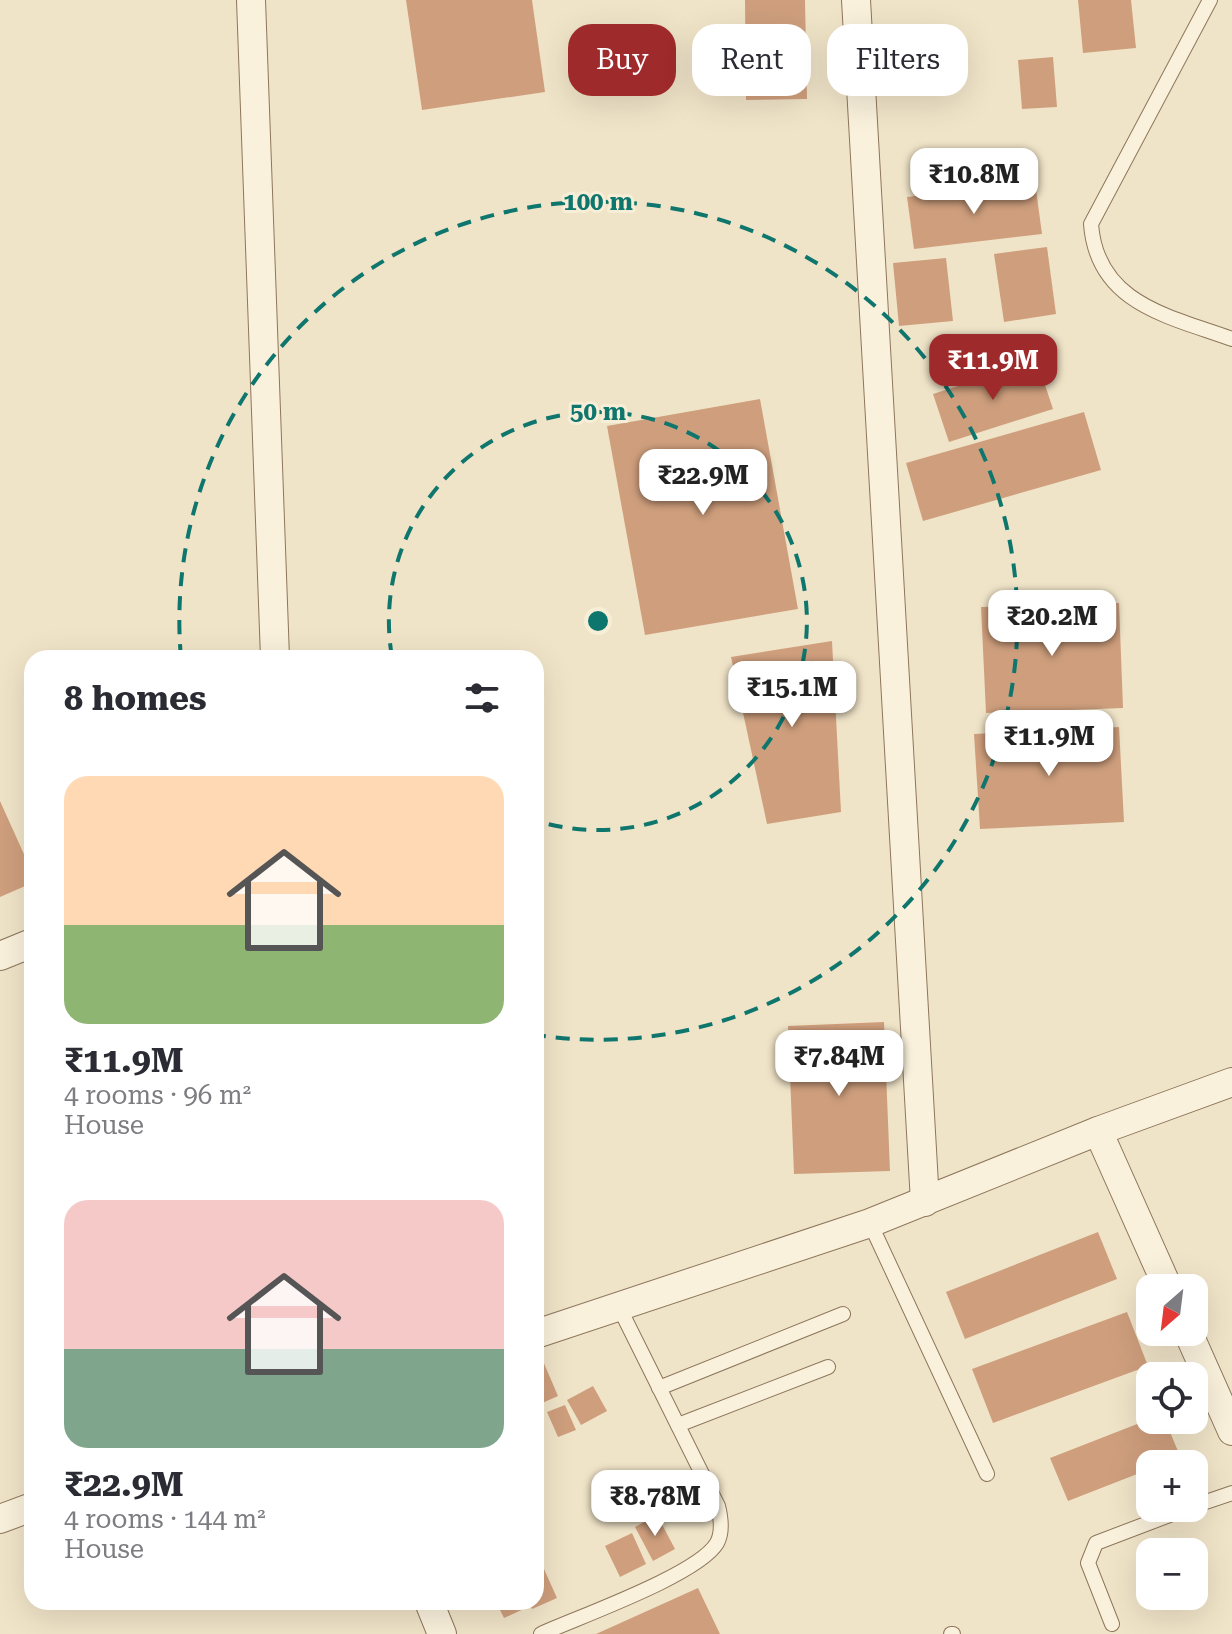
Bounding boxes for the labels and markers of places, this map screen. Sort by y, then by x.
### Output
pin: ₹10.8M [909,148,1039,216]
pin: ₹11.9M [928,334,1058,402]
pin: ₹22.9M [638,449,768,517]
pin: ₹20.2M [987,590,1117,658]
centre of rings [584,607,612,635]
pin: ₹15.1M [727,661,857,729]
pin: ₹11.9M [984,710,1114,778]
pin: ₹7.84M [774,1030,904,1098]
pin: ₹8.78M [590,1470,720,1538]

